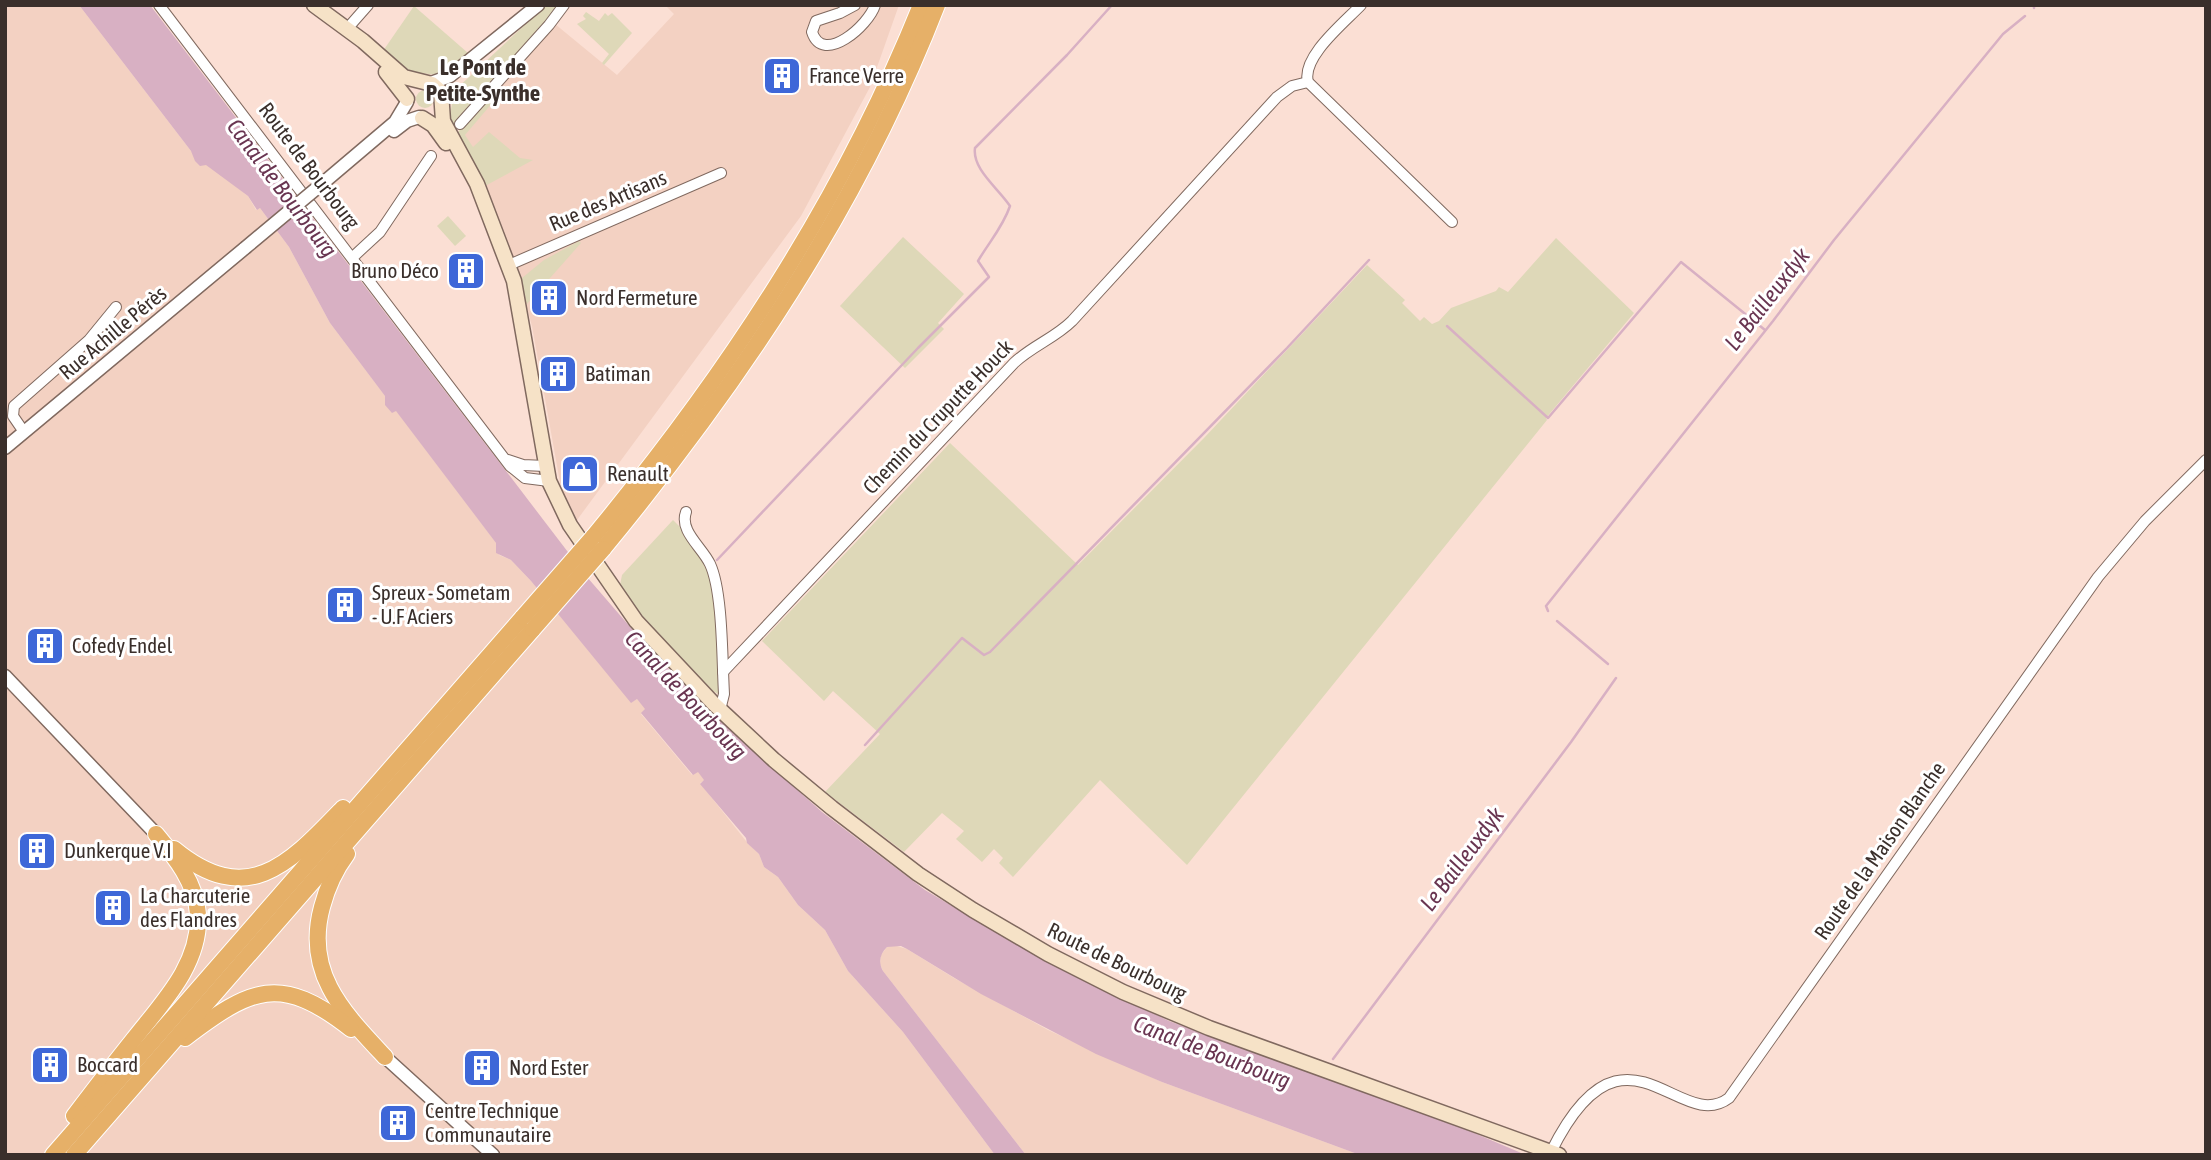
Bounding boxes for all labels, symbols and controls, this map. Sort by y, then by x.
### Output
district label: Le Pont de Petite-Synthe [426,54,540,106]
building icon: France Verre [761,55,803,97]
place label: France Verre [809,63,904,87]
street label: Route de Bourbourg [255,98,365,233]
water label: Canal de Bourbourg [222,114,342,262]
street label: Rue des Artisans [545,165,670,236]
water label: Le Bailleuxdyk [1719,242,1815,355]
building icon: Bruno Déco [445,250,487,292]
place label: Bruno Déco [351,258,439,282]
building icon: Nord Fermeture [528,277,570,319]
street label: Rue Achille Pérès [54,281,171,384]
place label: Nord Fermeture [576,285,698,309]
street label: Chemin du Cruputte Houck [858,334,1017,498]
building icon: Batiman [537,353,579,395]
place label: Batiman [585,361,651,385]
shop icon: Renault [559,453,601,495]
place label: Renault [607,461,669,485]
place label: Spreux - Sometam - U.F Aciers [372,580,510,628]
building icon: Spreux - Sometam - U.F Aciers [324,584,366,626]
building icon: Cofedy Endel [24,625,66,667]
water label: Canal de Bourbourg [620,625,752,765]
place label: Cofedy Endel [72,633,173,657]
street label: Route de la Maison Blanche [1809,757,1950,944]
water label: Le Bailleuxdyk [1415,802,1510,916]
building icon: Dunkerque V.I [16,830,58,872]
place label: Dunkerque V.I [64,838,172,862]
place label: La Charcuterie des Flandres [140,883,250,931]
building icon: La Charcuterie des Flandres [92,887,134,929]
street label: Route de Bourbourg [1044,917,1191,1005]
water label: Canal de Bourbourg [1130,1010,1294,1094]
building icon: Boccard [29,1044,71,1086]
building icon: Nord Ester [461,1047,503,1089]
place label: Boccard [77,1052,138,1076]
place label: Nord Ester [509,1055,589,1079]
place label: Centre Technique Communautaire [425,1098,559,1146]
building icon: Centre Technique Communautaire [377,1102,419,1144]

